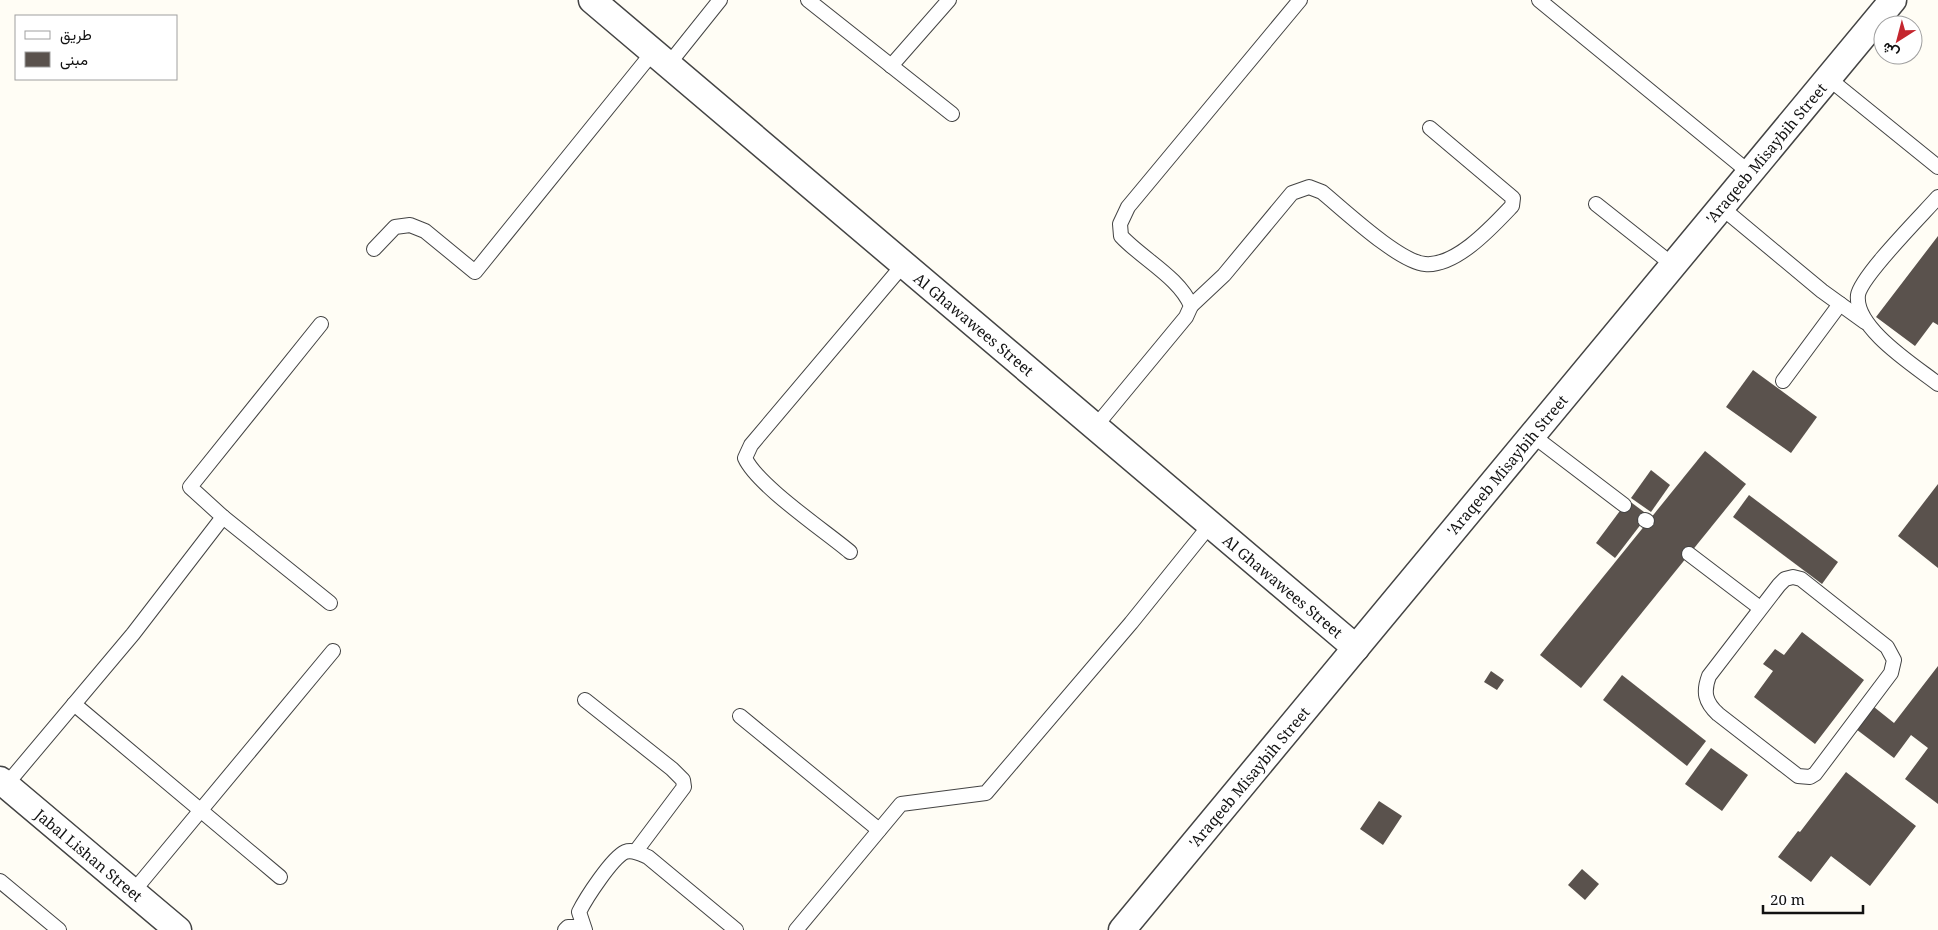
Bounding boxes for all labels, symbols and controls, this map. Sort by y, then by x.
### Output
legend [15,15,178,80]
north arrow [1873,15,1923,65]
text: طريق [60,24,92,45]
text: ش [1878,38,1902,64]
text: مبنى [60,49,88,70]
street label: 'Araqeeb Misaybih Street [1701,78,1831,228]
street label: Al Ghawawees Street [910,268,1038,380]
street label: 'Araqeeb Misaybih Street [1442,390,1572,540]
street label: Al Ghawawees Street [1219,530,1347,642]
street label: 'Araqeeb Misaybih Street [1184,702,1314,852]
street label: Jabal Lishan Street [30,804,147,906]
scale bar [1763,882,1863,914]
text: 20 m [1770,889,1805,909]

